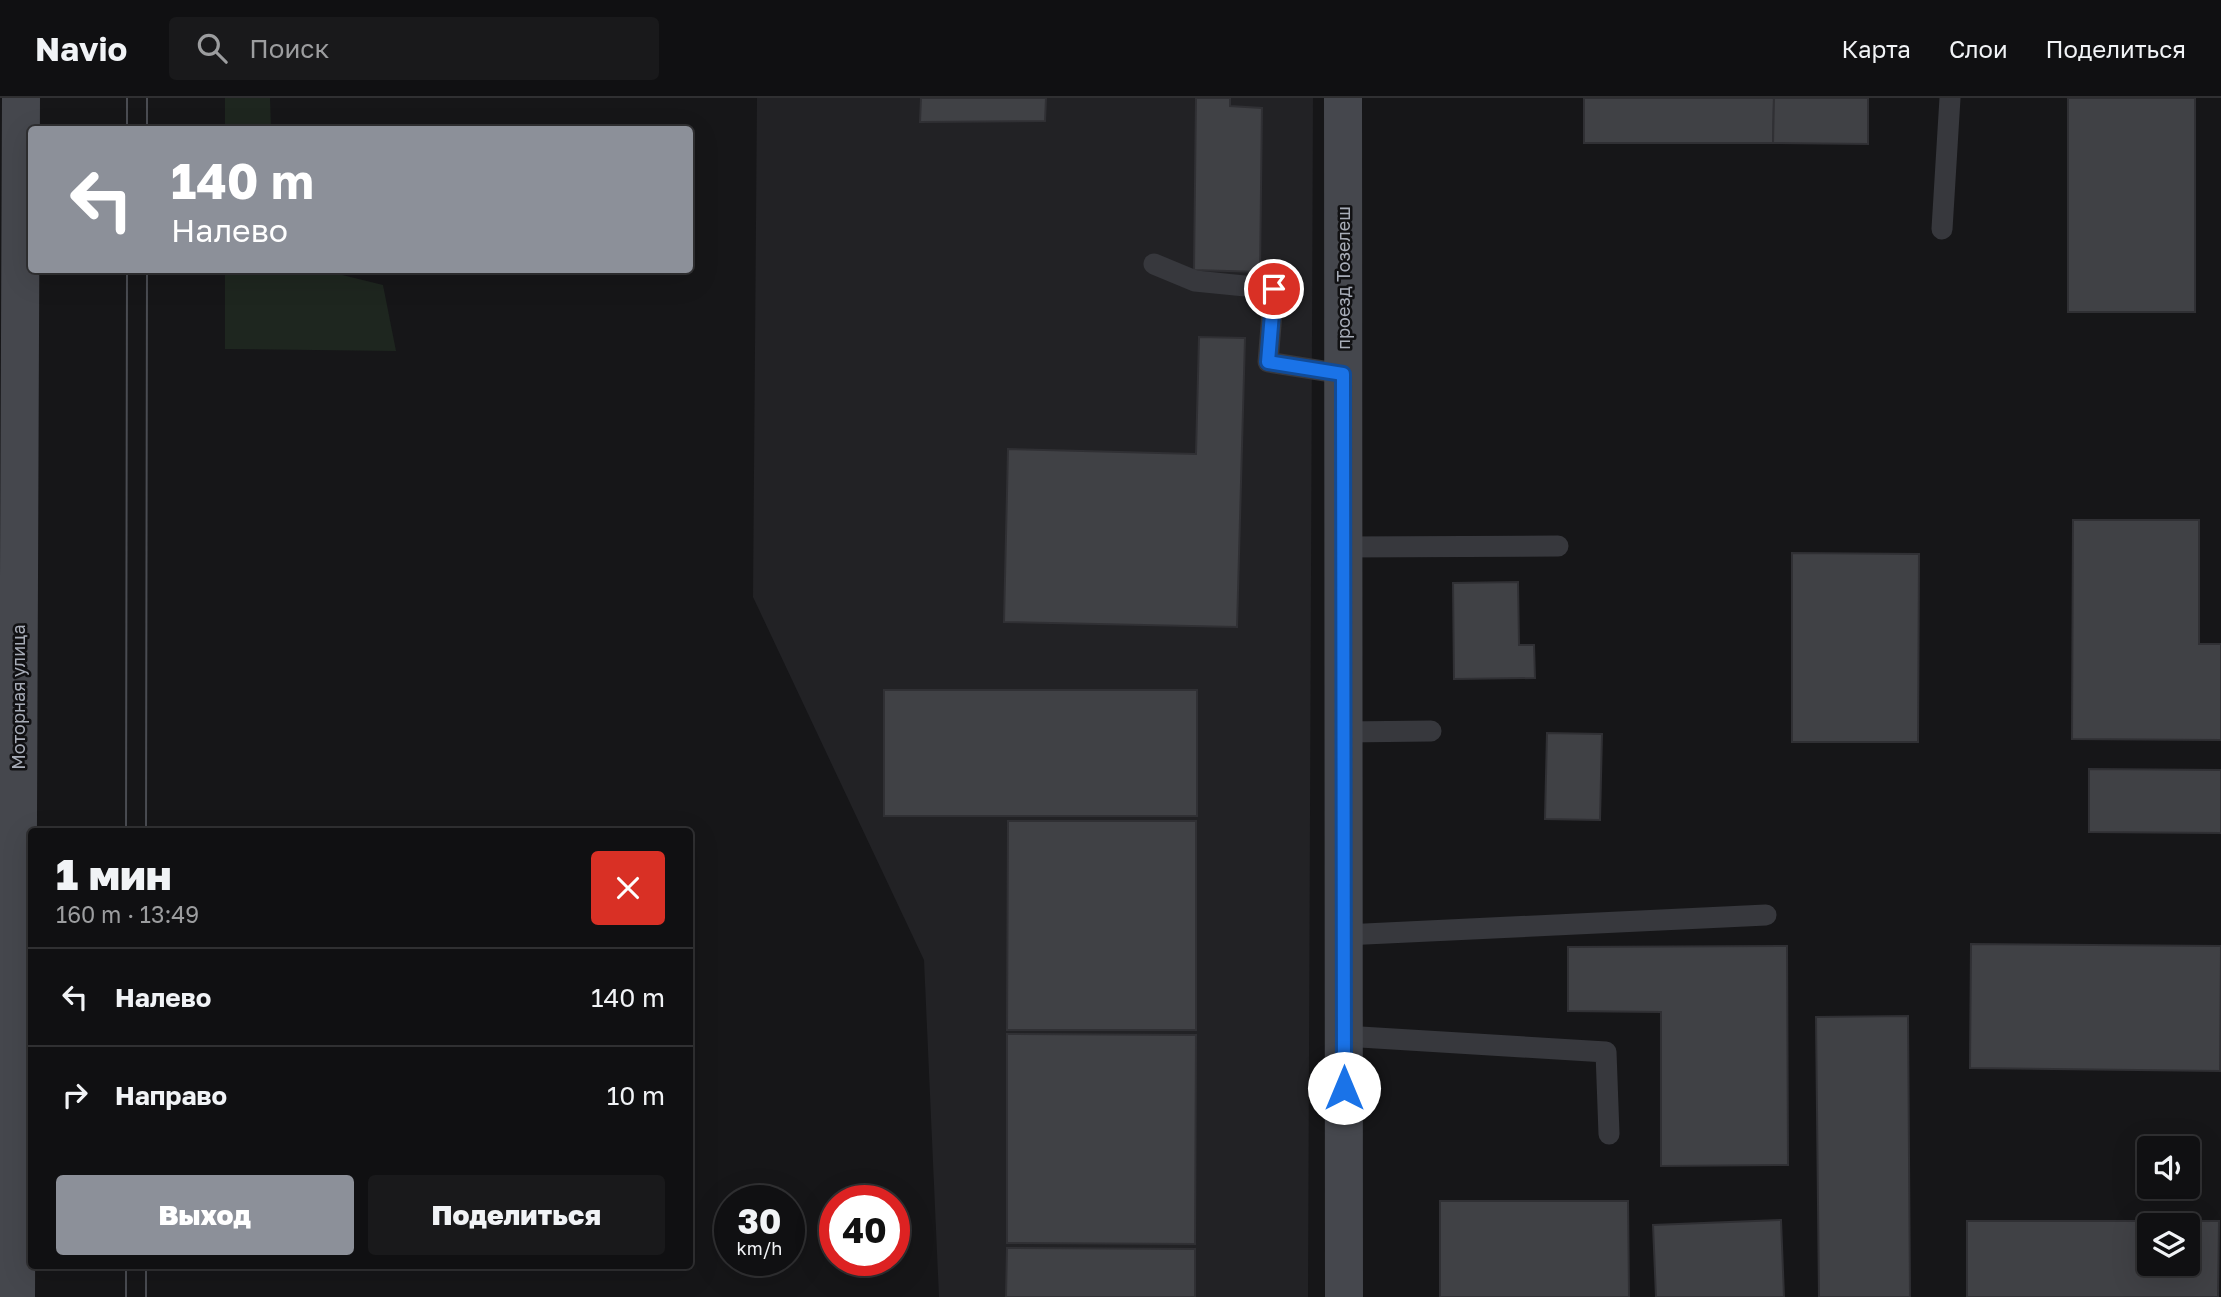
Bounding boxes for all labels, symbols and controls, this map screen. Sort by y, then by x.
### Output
search box [169,17,659,80]
text: Navio [35,29,127,68]
icon: search [193,29,231,67]
text: Поиск [249,33,329,64]
text: Карта [1841,34,1911,63]
text: Слои [1949,34,2008,63]
text: Поделиться [2046,34,2186,63]
text: 140 m [171,151,314,210]
icon: left [56,154,147,245]
street label: проезд Тозелеш [1332,206,1354,350]
text: Налево [171,211,288,249]
pin [1244,259,1304,319]
icon: arrive [1255,270,1293,308]
street label: Моторная улица [7,624,29,770]
text: 1 мин [56,849,172,899]
button: close [591,851,665,925]
text: 160 m · 13:49 [56,900,199,928]
icon: left [56,978,94,1016]
text: Налево [115,982,211,1013]
text: 140 m [591,982,665,1013]
position arrow [1307,1051,1381,1125]
icon: right [56,1076,94,1114]
text: Направо [115,1080,227,1111]
text: 10 m [607,1080,665,1111]
map controls [2137,1136,2200,1276]
button: sound [2137,1136,2200,1199]
button: Выход [56,1175,354,1255]
button: Поделиться [368,1175,665,1255]
speed limit sign: 40 [819,1185,910,1276]
text: 30 [737,1200,782,1242]
button: layers [2137,1213,2200,1276]
text: km/h [737,1237,782,1259]

